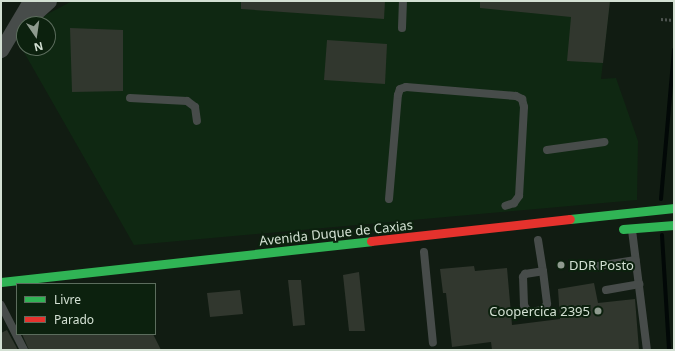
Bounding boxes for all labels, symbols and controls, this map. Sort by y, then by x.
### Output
north arrow [16,16,56,56]
text: N [33,39,45,56]
street label: Avenida Duque de Caxias [258,217,414,249]
place label: DDR Posto [569,257,634,273]
marker: DDR Posto [556,260,566,270]
legend [16,283,156,335]
text: Livre [54,291,81,308]
place label: Coopercica 2395 [489,303,590,319]
marker: Coopercica 2395 [593,306,603,316]
text: Parado [54,311,94,328]

